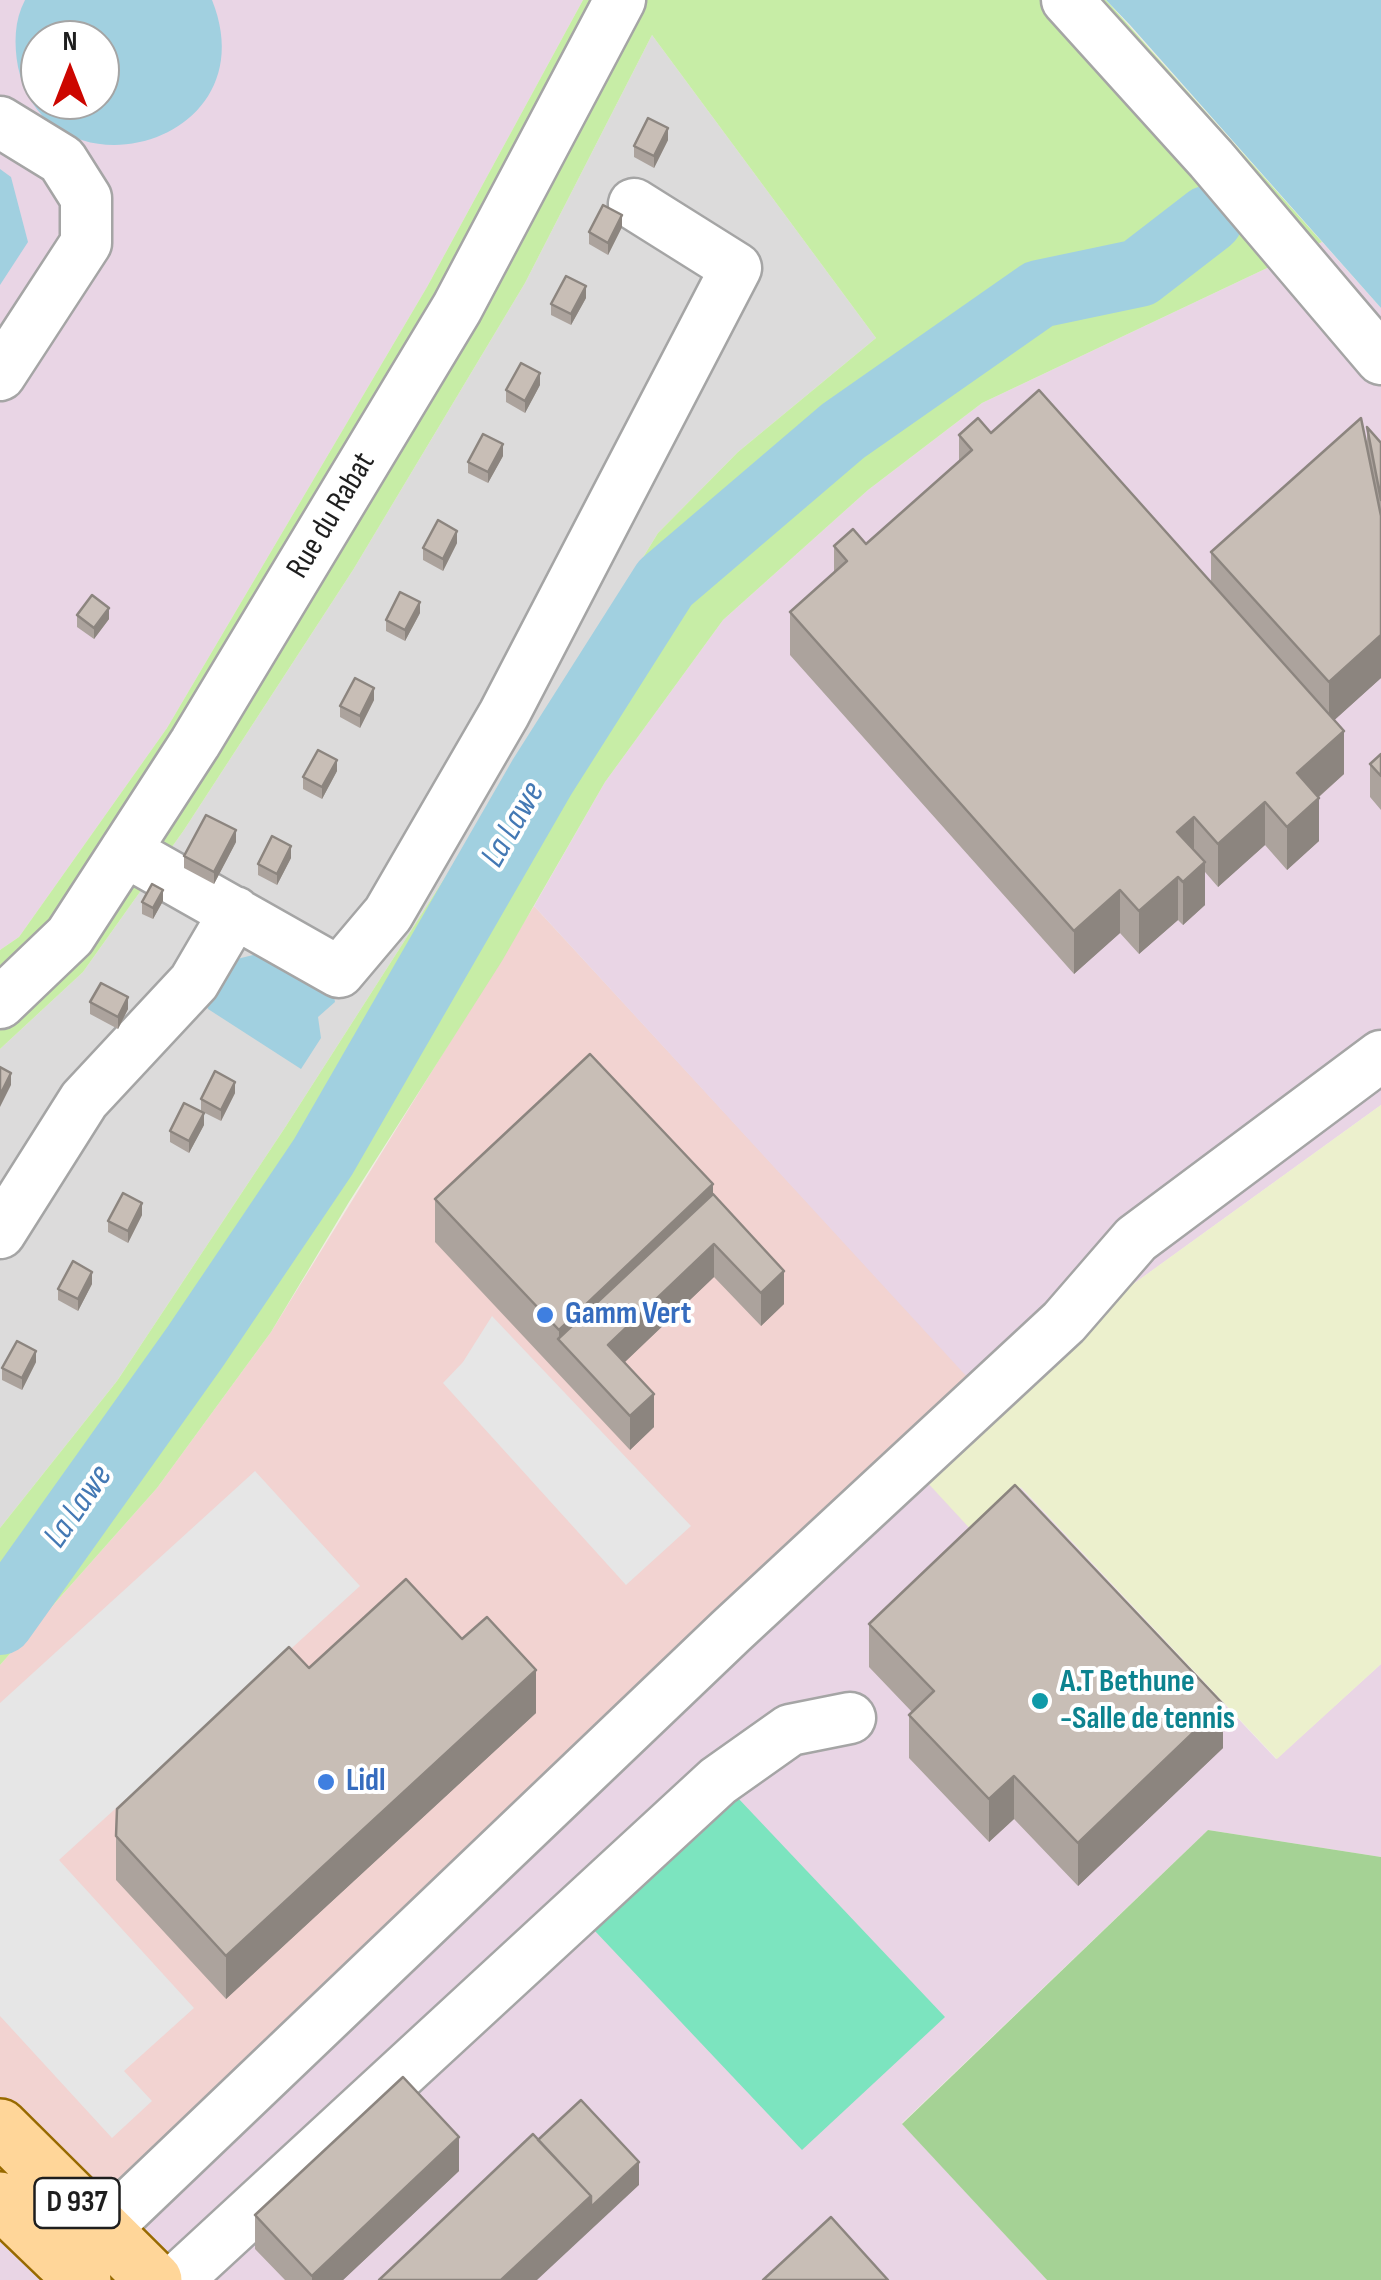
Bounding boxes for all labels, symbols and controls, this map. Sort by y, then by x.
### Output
north arrow [20,20,120,120]
text: N [63,25,77,58]
street label: Rue du Rabat [280,446,384,586]
water label: La Lawe [473,775,555,875]
place label: Gamm Vert [565,1296,691,1334]
marker: Gamm Vert [534,1304,556,1326]
water label: La Lawe [36,1458,122,1556]
place label: A.T Bethune -Salle de tennis [1060,1664,1235,1739]
marker: A.T Bethune -Salle de tennis [1029,1690,1051,1712]
place label: Lidl [346,1763,386,1801]
marker: Lidl [315,1771,337,1793]
road number: D 937 [34,2178,120,2228]

